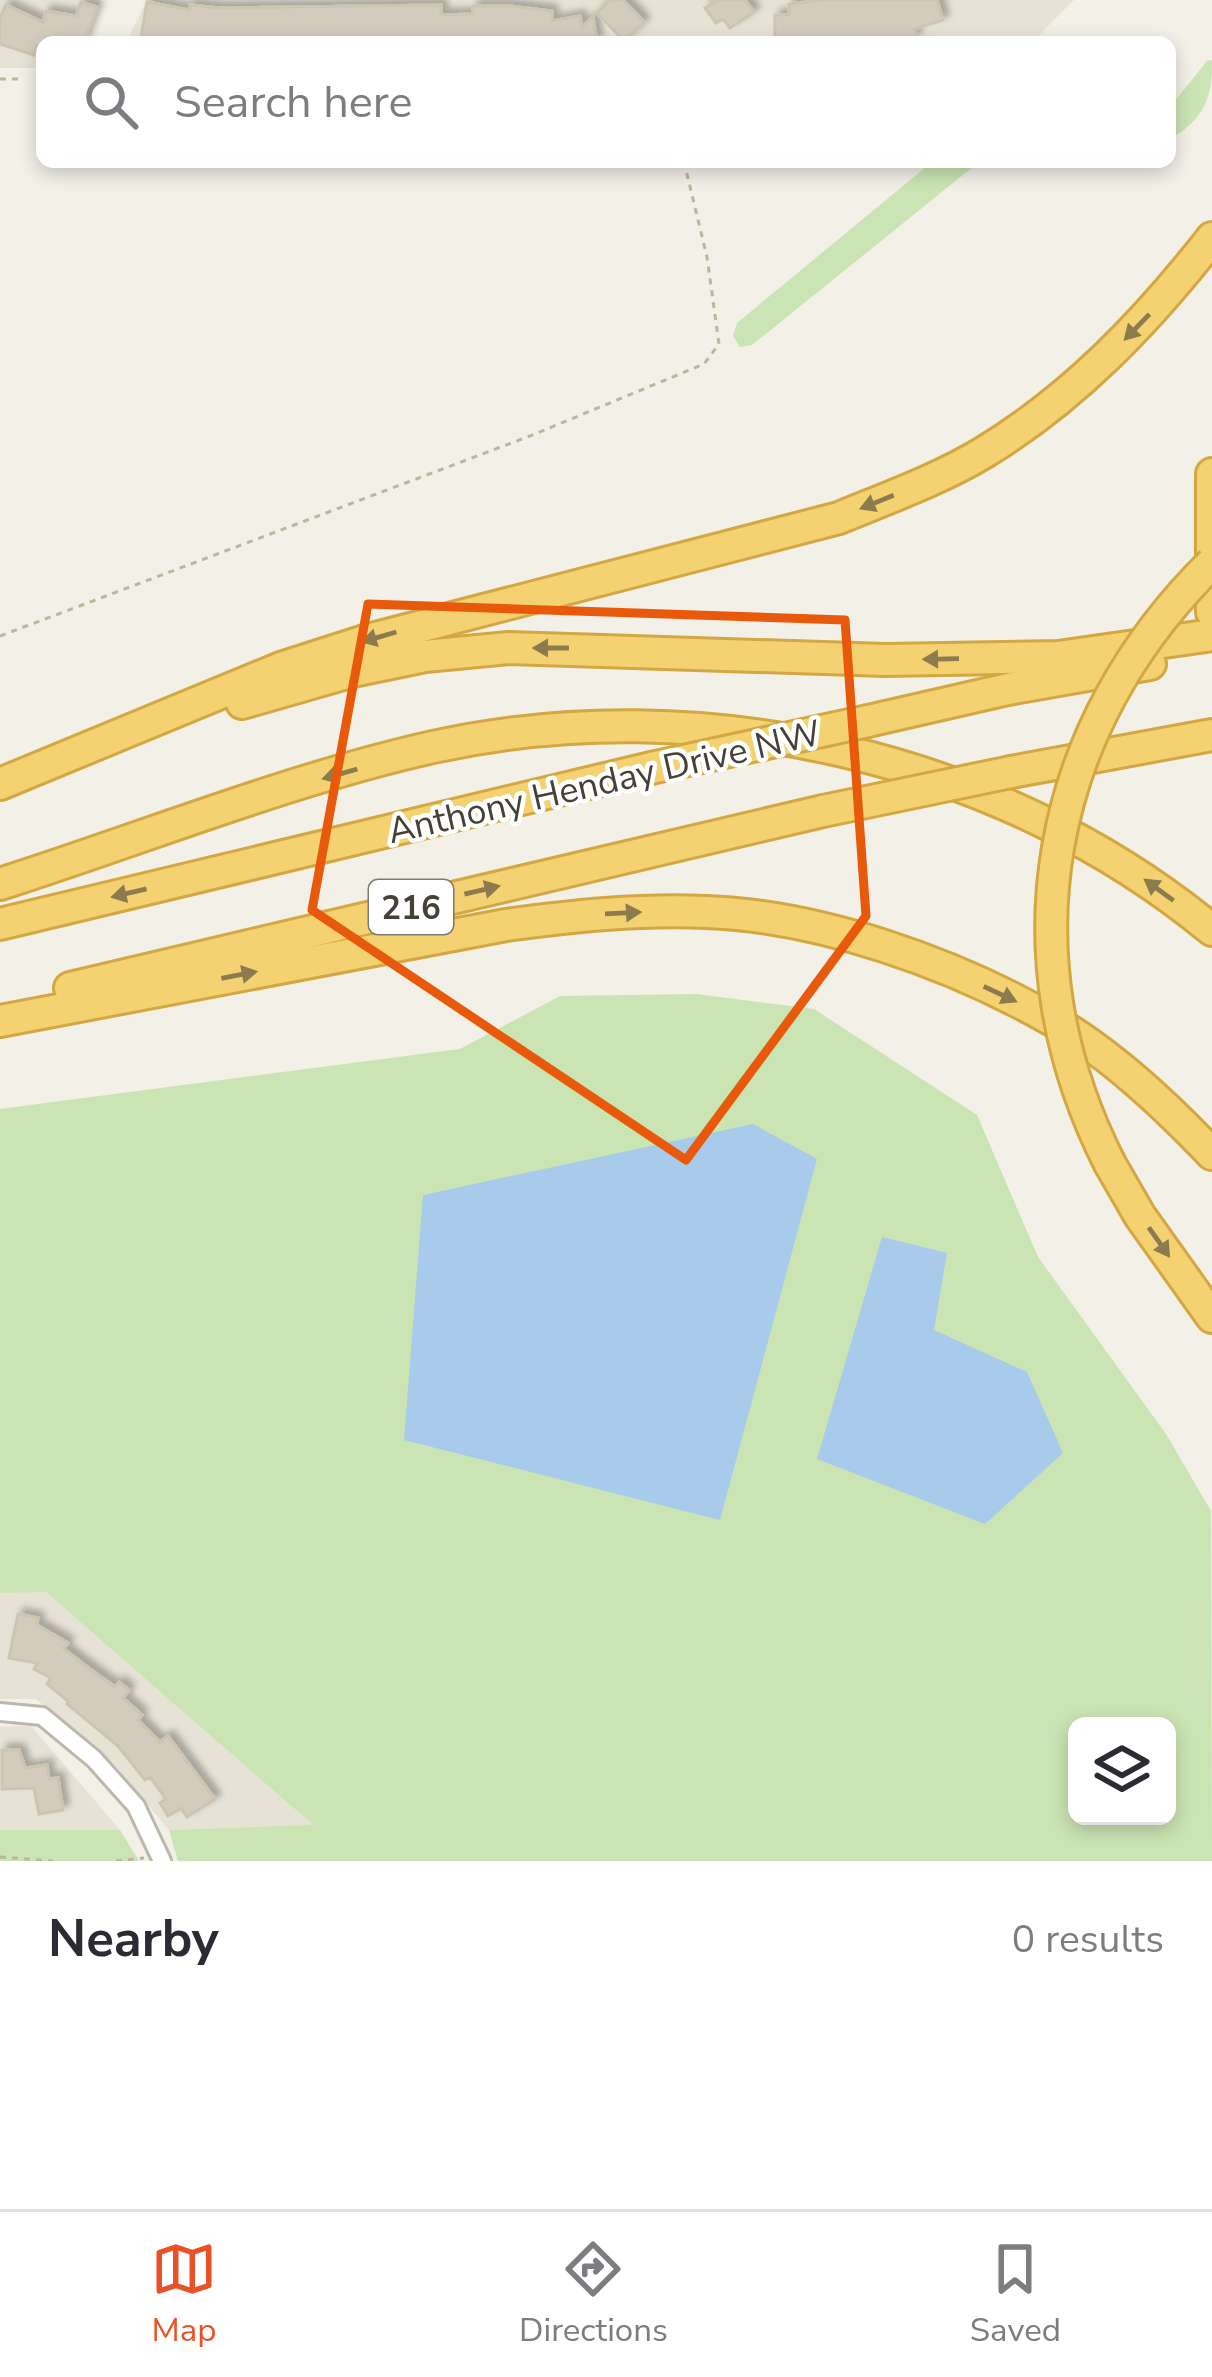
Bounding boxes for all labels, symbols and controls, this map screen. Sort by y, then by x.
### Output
search box [36,36,1176,168]
icon: search [78,69,144,135]
text: Search here [174,72,413,133]
one-way arrow [1124,312,1152,341]
one-way arrow [859,493,895,512]
one-way arrow [360,629,397,647]
one-way arrow [531,638,569,658]
one-way arrow [921,649,959,668]
street label: Anthony Henday Drive NW [383,709,826,856]
one-way arrow [321,766,358,784]
one-way arrow [1143,878,1175,902]
road number: 216 [369,880,453,934]
one-way arrow [463,880,500,899]
one-way arrow [111,884,148,903]
one-way arrow [605,903,643,922]
one-way arrow [220,965,258,984]
one-way arrow [983,985,1018,1005]
one-way arrow [1146,1226,1170,1258]
map controls [1068,1717,1176,1825]
button: layers [1068,1717,1176,1825]
text: Nearby [48,1904,219,1974]
text: 0 results [1012,1913,1164,1966]
tab: Map [151,2236,217,2353]
tab: Directions [519,2236,668,2353]
tab: Saved [970,2236,1061,2353]

